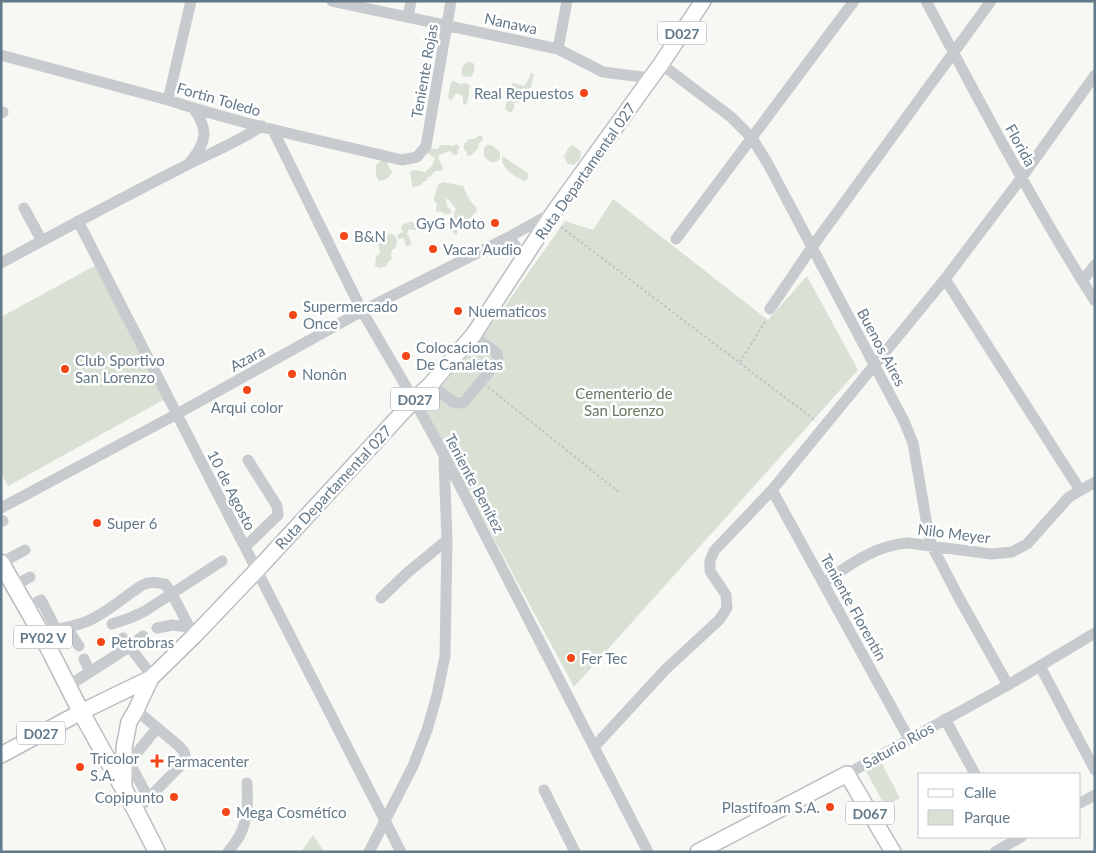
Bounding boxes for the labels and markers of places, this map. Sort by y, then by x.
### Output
place label: Real Repuestos [474,84,574,102]
marker: Real Repuestos [578,87,590,99]
place label: GyG Moto [416,214,485,232]
marker: GyG Moto [489,217,501,229]
place label: B&N [354,227,386,245]
marker: B&N [338,230,350,242]
place label: Vacar Audio [443,240,521,258]
marker: Vacar Audio [427,243,439,255]
place label: Supermercado Once [303,297,398,332]
place label: Nuematicos [468,302,547,320]
marker: Nuematicos [452,305,464,317]
marker: Supermercado Once [287,309,299,321]
place label: Colocacion De Canaletas [416,338,503,373]
marker: Colocacion De Canaletas [400,350,412,362]
place label: Club Sportivo San Lorenzo [75,351,165,386]
marker: Club Sportivo San Lorenzo [59,363,71,375]
place label: Nonôn [302,365,347,383]
marker: Nonôn [286,368,298,380]
marker: Arqui color [241,384,253,396]
place label: Arqui color [211,398,284,416]
place label: Super 6 [107,514,158,532]
marker: Super 6 [91,517,103,529]
place label: Petrobras [111,633,174,651]
marker: Petrobras [95,636,107,648]
place label: Fer Tec [581,649,627,667]
marker: Fer Tec [565,652,577,664]
place label: Tricolor S.A. [90,749,140,784]
place label: Farmacenter [167,752,250,770]
marker: Farmacenter [151,755,163,767]
marker: Tricolor S.A. [74,761,86,773]
place label: Copipunto [95,788,164,806]
marker: Copipunto [168,791,180,803]
place label: Plastifoam S.A. [722,798,820,816]
marker: Plastifoam S.A. [824,801,836,813]
place label: Mega Cosmétíco [236,803,347,821]
marker: Mega Cosmétíco [220,806,232,818]

